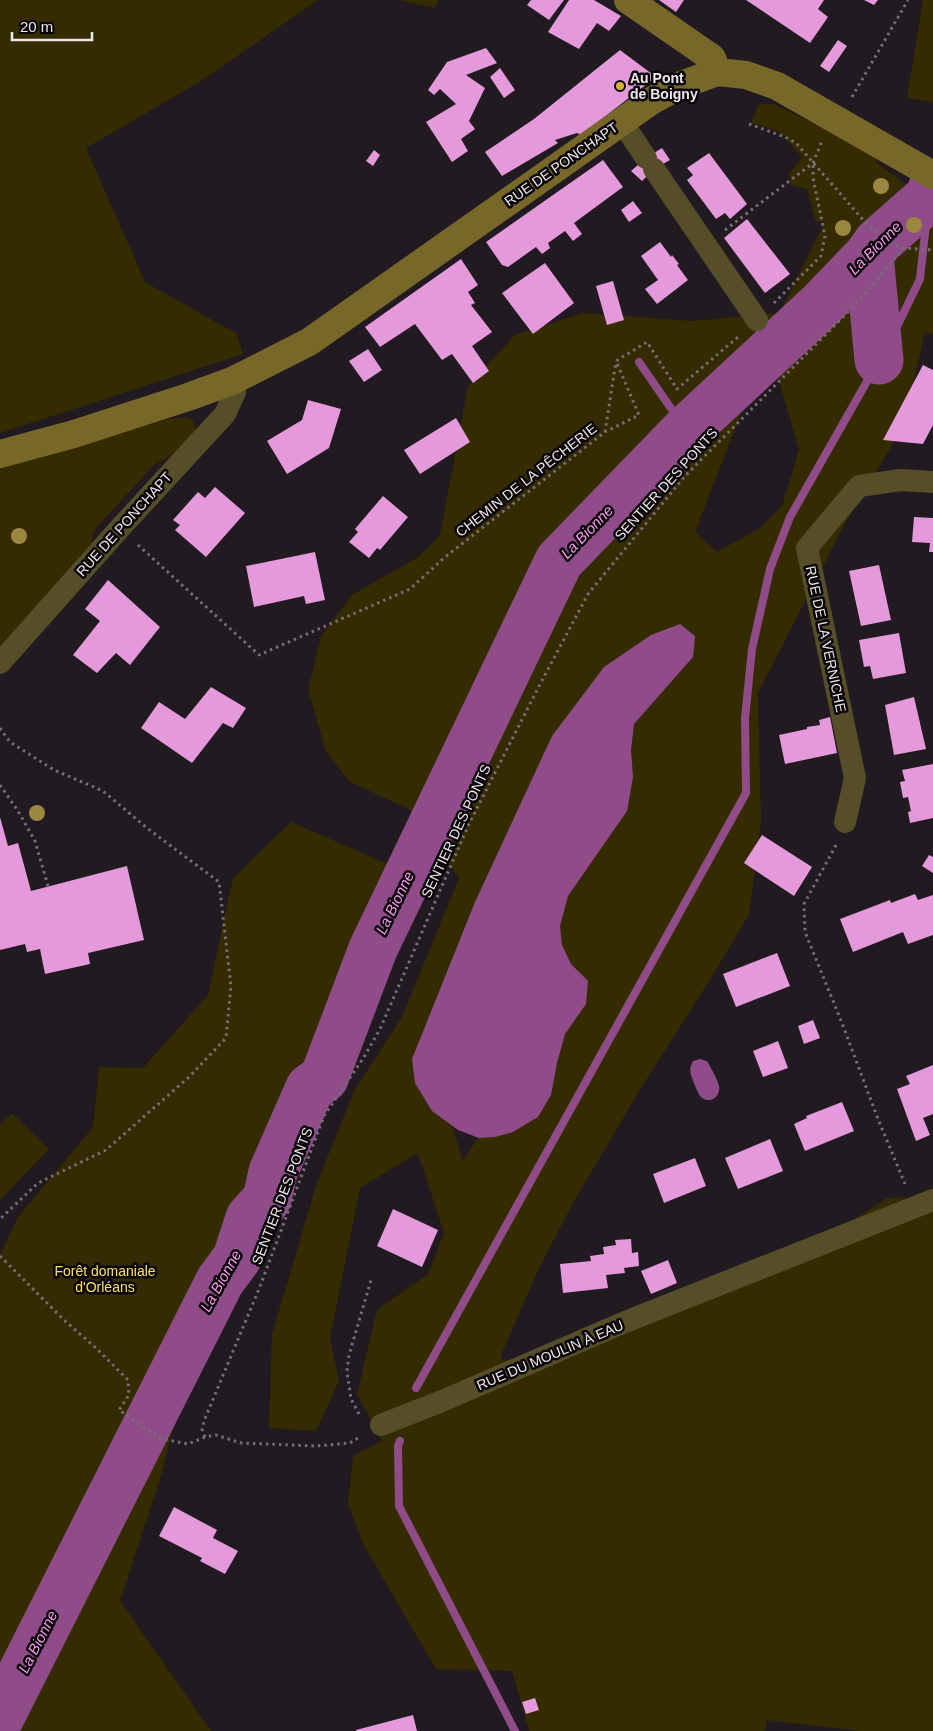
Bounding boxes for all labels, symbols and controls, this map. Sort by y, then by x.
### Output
scale bar [12,10,92,42]
text: 20 m [20,18,53,35]
place label: Au Pont de Boigny [630,70,698,102]
marker: Au Pont de Boigny [614,80,626,92]
street label: RUE DE PONCHAPT [501,119,621,209]
water label: La Bionne [845,218,905,278]
street label: CHEMIN DE LA PÊCHERIE [452,420,600,540]
street label: SENTIER DES PONTS [611,425,721,543]
street label: RUE DE PONCHAPT [73,468,175,579]
water label: La Bionne [557,501,616,562]
street label: RUE DE LA VERNICHE [803,564,849,714]
street label: SENTIER DES PONTS [418,762,494,900]
water label: La Bionne [372,869,417,937]
street label: SENTIER DES PONTS [248,1125,316,1267]
water label: La Bionne [197,1247,244,1314]
park label: Forêt domaniale d'Orléans [54,1263,156,1295]
street label: RUE DU MOULIN À EAU [474,1317,626,1393]
water label: La Bionne [15,1608,60,1676]

